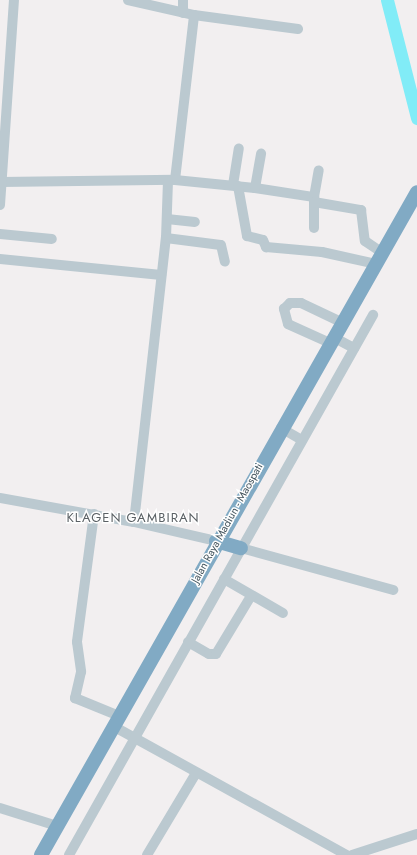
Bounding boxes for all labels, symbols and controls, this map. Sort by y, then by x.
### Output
street label: Jalan Raya Madiun - Maospati [188,461,266,585]
district label: KLAGEN GAMBIRAN [66,510,200,526]

